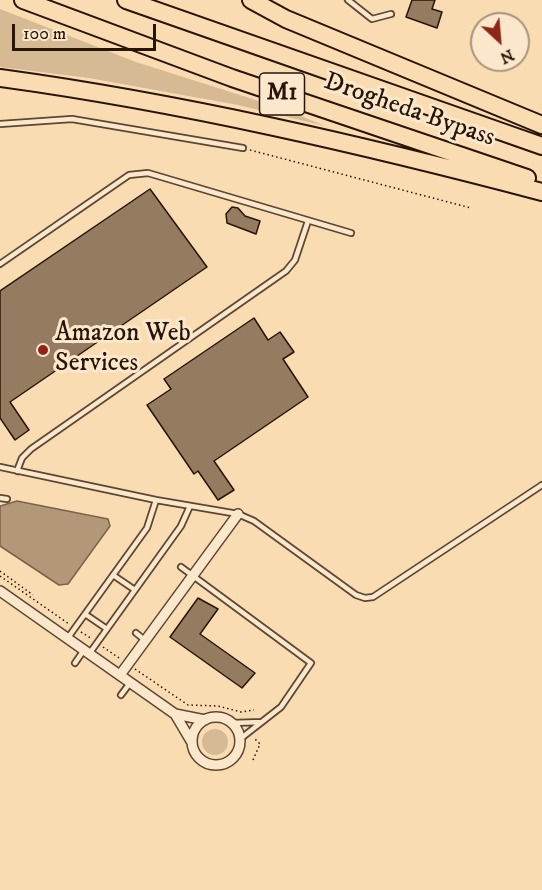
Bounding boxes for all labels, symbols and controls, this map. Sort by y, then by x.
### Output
scale bar [15,12,159,50]
north arrow [470,12,530,72]
text: 100 m [23,23,66,45]
text: N [497,45,517,68]
street label: Drogheda Bypass [320,67,498,155]
road number: M1 [260,73,304,115]
place label: Amazon Web Services [55,319,191,380]
marker: Amazon Web Services [36,343,50,357]

